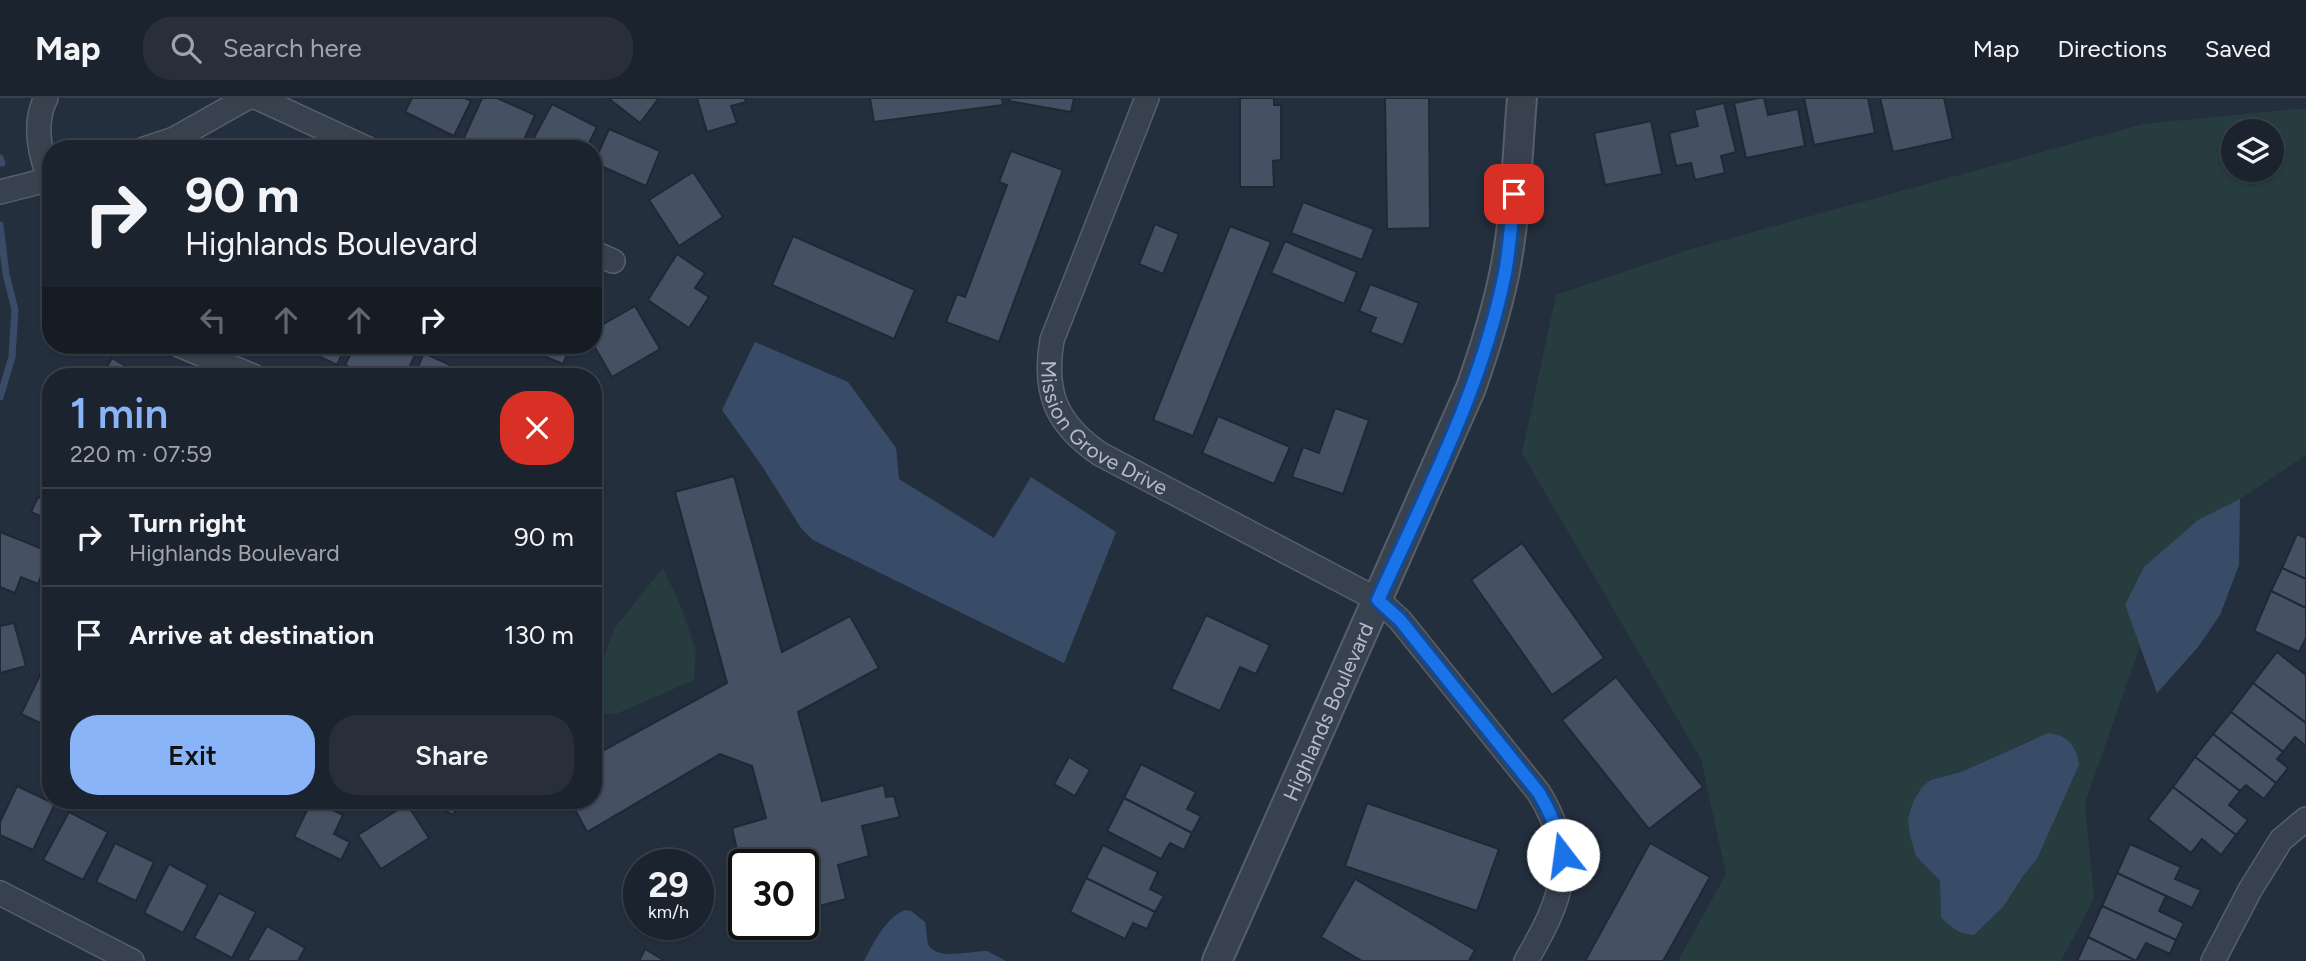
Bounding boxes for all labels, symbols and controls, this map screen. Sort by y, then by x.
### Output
search box [143,17,633,80]
text: Map [35,29,101,68]
icon: search [167,29,205,67]
text: Search here [223,32,362,64]
text: Map [1973,34,2019,63]
text: Directions [2057,34,2167,63]
text: Saved [2205,34,2271,63]
map controls [2221,119,2284,182]
button: layers [2221,119,2284,182]
pin [1484,164,1544,224]
text: 90 m [185,165,300,224]
icon: right [70,168,161,259]
icon: arrive [1495,175,1533,213]
text: Highlands Boulevard [185,225,478,263]
icon: left [194,301,232,339]
icon: ahead [267,301,305,339]
icon: ahead [340,301,378,339]
icon: right [413,301,451,339]
street label: Mission Grove Drive [1037,360,1172,500]
text: 1 min [70,388,168,439]
button: close [500,391,574,465]
text: 220 m · 07:59 [70,440,212,468]
text: Turn right [129,507,246,539]
icon: right [70,518,108,556]
text: 90 m [514,521,574,553]
text: Highlands Boulevard [129,539,340,567]
icon: arrive [70,616,108,654]
street label: Highlands Boulevard [1277,618,1378,804]
text: Arrive at destination [129,619,374,651]
text: 130 m [504,619,574,651]
button: Exit [70,715,315,795]
button: Share [329,715,574,795]
position arrow [1526,818,1600,892]
speed limit sign: 30 [728,849,819,940]
text: 29 [648,864,689,906]
text: km/h [648,901,689,923]

